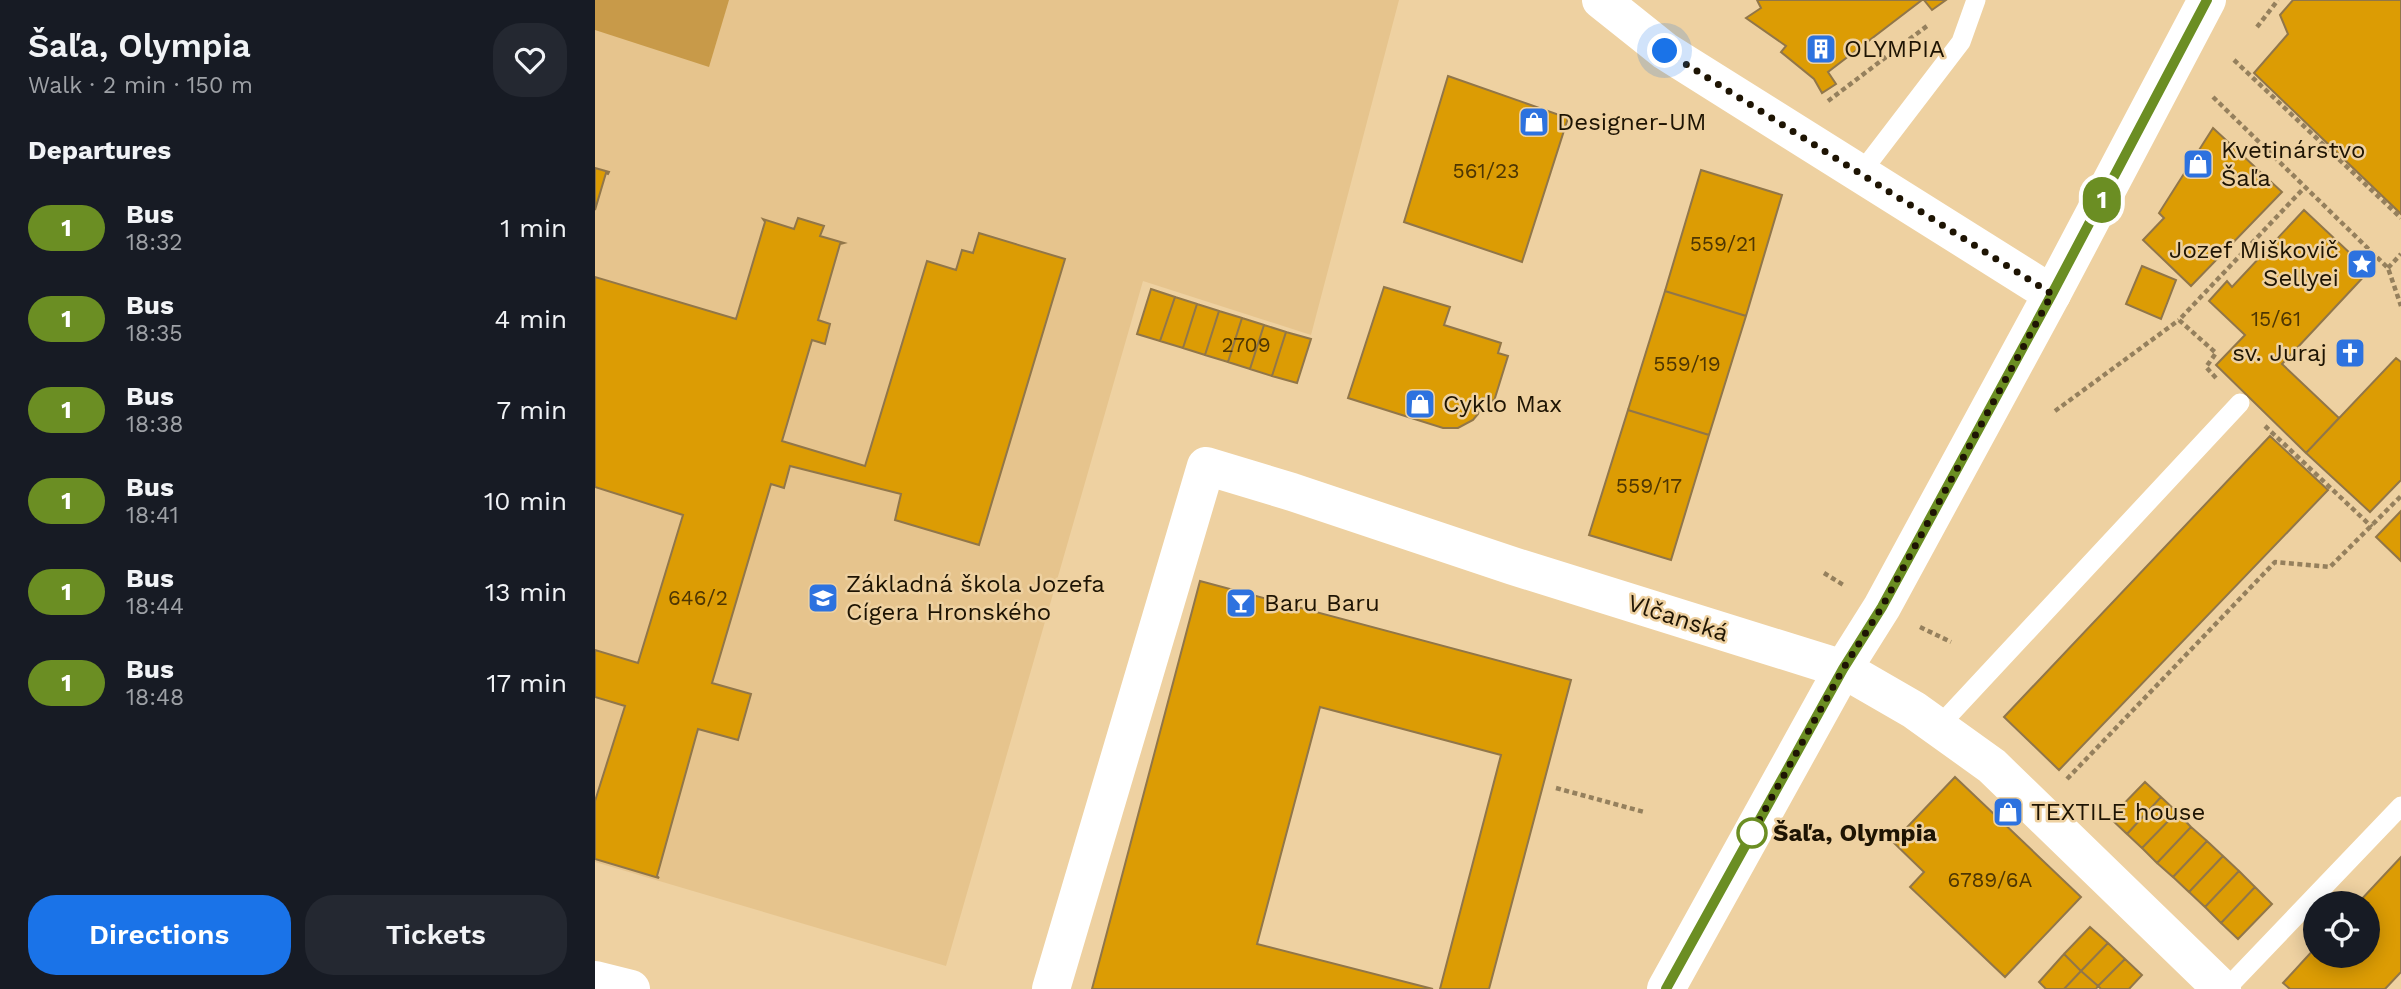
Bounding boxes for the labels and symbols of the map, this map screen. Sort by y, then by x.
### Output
building icon: OLYMPIA [1804,32,1838,66]
your location [1647,33,1682,68]
place label: OLYMPIA [1844,35,1945,63]
shop icon: Designer-UM [1517,105,1551,139]
place label: Designer-UM [1557,108,1706,136]
place label: Kvetinárstvo Šaľa [2221,136,2365,192]
shop icon: Kvetinárstvo Šaľa [2181,147,2215,181]
house number: 561/23 [1453,158,1519,183]
line badge: 1 [2079,177,2125,223]
house number: 559/21 [1690,231,1756,256]
place label: Jozef Miškovič Sellyei [2169,236,2339,292]
place icon: Jozef Miškovič Sellyei [2345,247,2379,281]
house number: 15/61 [2251,306,2301,331]
house number: 2709 [1221,332,1271,357]
church icon: sv. Juraj [2333,336,2367,370]
place label: sv. Juraj [2232,339,2327,367]
house number: 559/19 [1653,351,1721,376]
shop icon: Cyklo Max [1403,387,1437,421]
place label: Cyklo Max [1443,390,1562,418]
house number: 559/17 [1616,473,1682,498]
place label: Základná škola Jozefa Cígera Hronského [846,570,1105,626]
school or university icon: Základná škola Jozefa Cígera Hronského [806,581,840,615]
house number: 646/2 [668,585,728,610]
bar icon: Baru Baru [1224,586,1258,620]
place label: Baru Baru [1264,589,1380,617]
street label: Vlčanská [1624,589,1732,647]
shop icon: TEXTILE house [1991,795,2025,829]
place label: TEXTILE house [2031,798,2205,826]
marker: Šaľa, Olympia [1737,818,1767,848]
place label: Šaľa, Olympia [1773,819,1937,847]
house number: 6789/6A [1948,867,2033,892]

